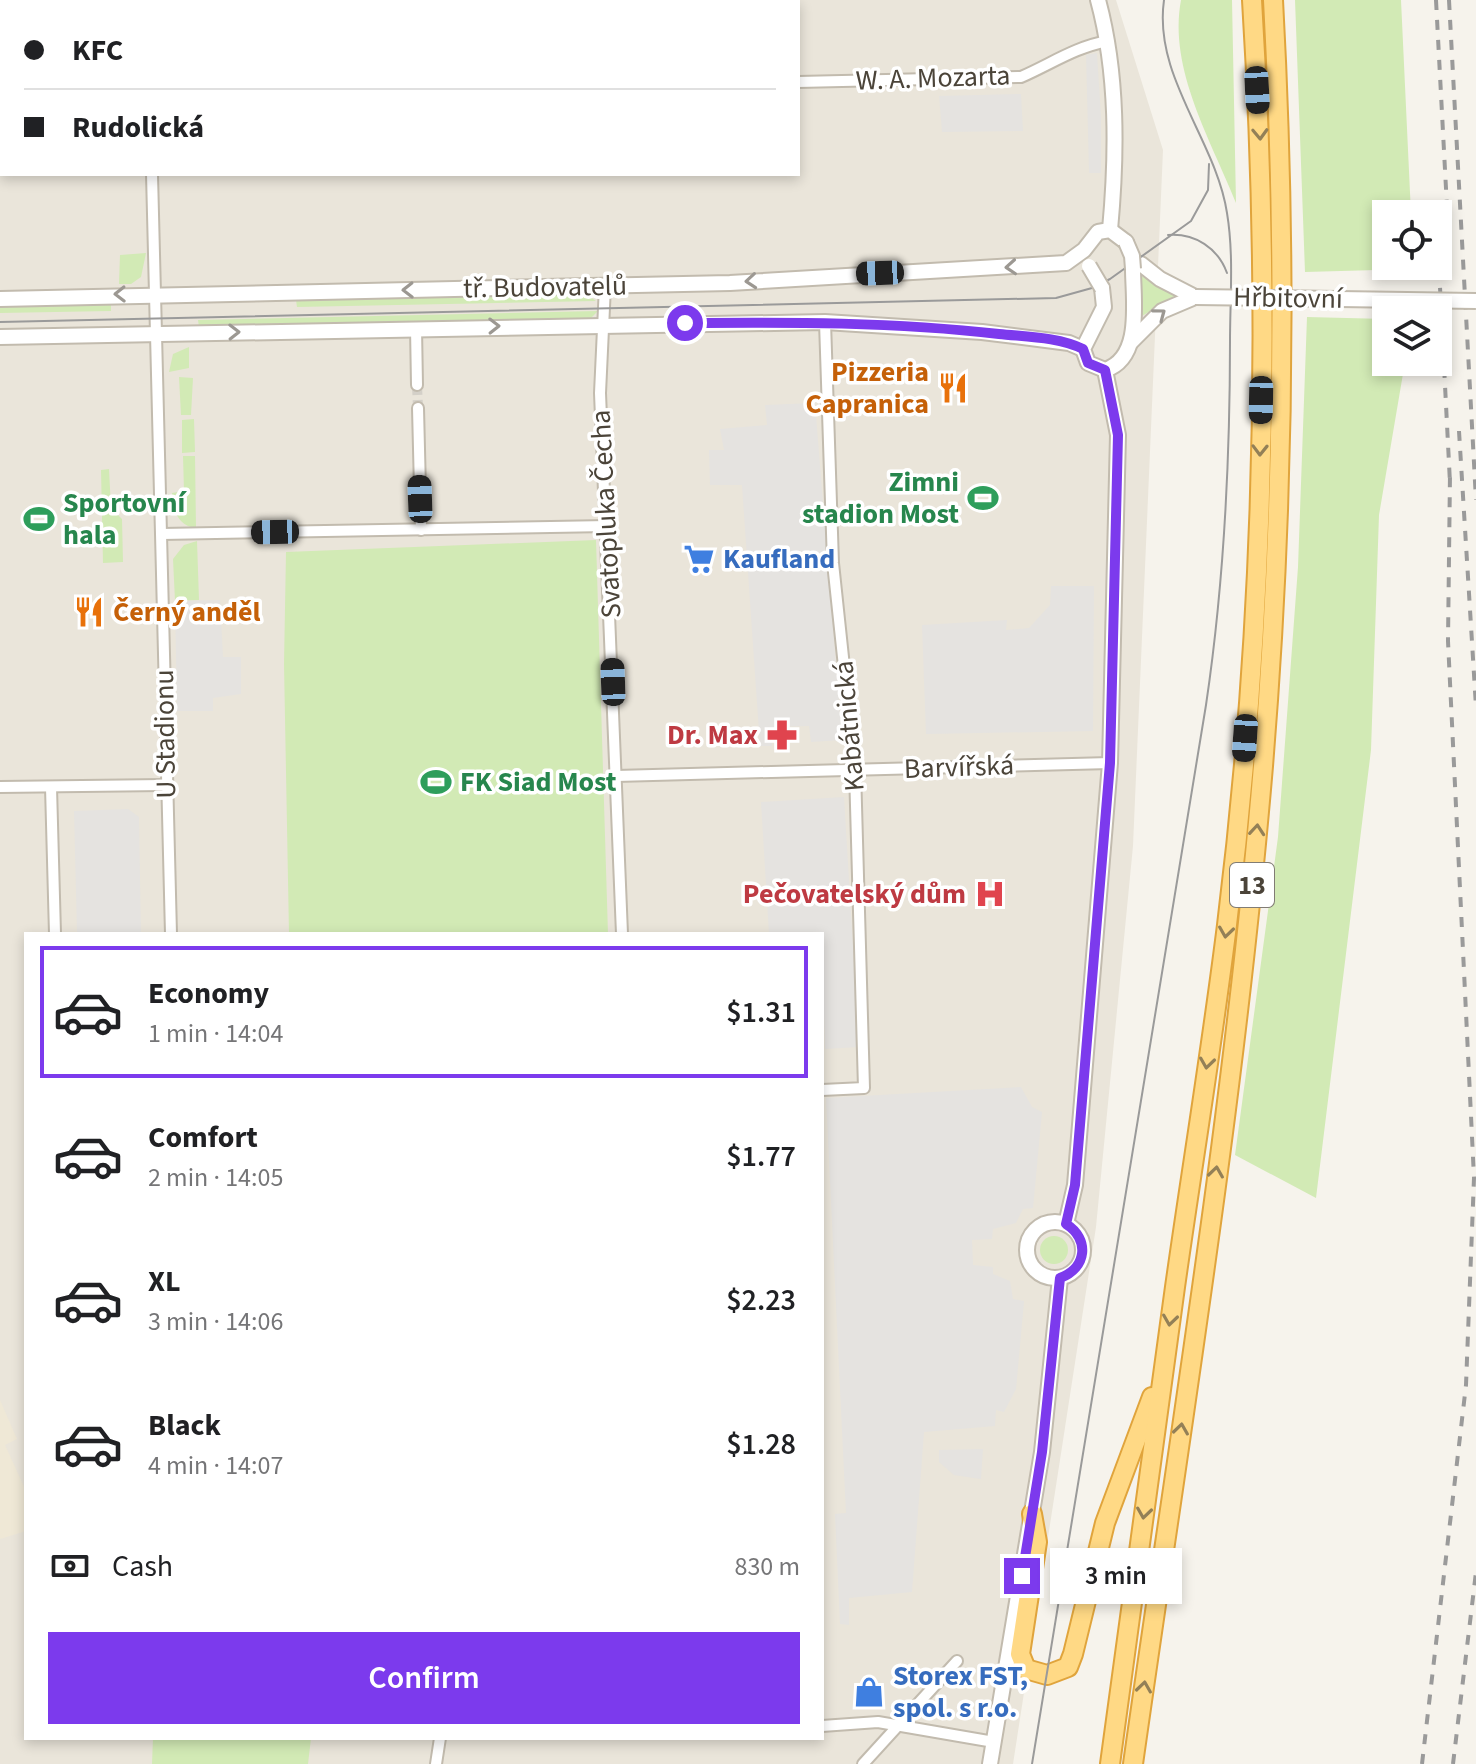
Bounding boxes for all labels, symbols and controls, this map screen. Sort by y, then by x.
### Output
text: KFC [72,29,123,72]
street label: W. A. Mozarta [855,55,1011,101]
car [1244,65,1270,115]
text: Rudolická [72,106,204,149]
one-way arrow [1251,128,1268,141]
map controls [1372,200,1452,376]
button: locate [1372,200,1452,280]
one-way arrow [1004,258,1017,275]
car [856,260,904,286]
street label: tř. Budovatelů [463,266,627,308]
one-way arrow [744,272,757,289]
street label: Hřbitovní [1233,277,1344,319]
one-way arrow [401,281,414,299]
one-way arrow [113,286,126,303]
button: layers [1372,296,1452,376]
route start [667,305,703,341]
one-way arrow [1151,309,1165,324]
one-way arrow [488,318,501,335]
one-way arrow [228,324,241,341]
place label: Pizzeria Capranica [805,352,929,424]
restaurant icon: Pizzeria Capranica [936,371,970,405]
car [1249,376,1273,424]
street label: Svatopluka Čecha [581,409,631,619]
one-way arrow [1251,444,1268,457]
place label: Zimni stadion Most [802,462,959,534]
car [407,475,433,523]
sports icon: Zimni stadion Most [966,481,1000,515]
place label: Sportovní hala [63,483,187,555]
sports icon: Sportovní hala [22,502,56,536]
car [251,520,299,544]
place label: Kaufland [723,539,835,579]
supermarket icon: Kaufland [682,542,716,576]
place label: Černý anděl [113,592,260,632]
restaurant icon: Černý anděl [72,595,106,629]
car [600,658,626,706]
street label: Kabátnická [823,659,875,793]
street label: U Stadionu [144,669,186,799]
car [1231,713,1259,763]
place label: Dr. Max [667,715,758,755]
pharmacy icon: Dr. Max [765,718,799,752]
street label: Barvířská [903,745,1015,789]
place label: FK Siad Most [460,762,617,802]
sports icon: FK Siad Most [419,765,453,799]
one-way arrow [1248,823,1265,836]
road number: 13 [1230,863,1274,907]
place label: Pečovatelský dům [743,874,966,914]
hospital icon: Pečovatelský dům [973,877,1007,911]
one-way arrow [1218,926,1235,939]
text: Economy [148,972,269,1015]
icon: car [52,976,124,1048]
text: $1.31 [726,991,796,1034]
text: 1 min · 14:04 [148,1015,283,1052]
one-way arrow [1199,1056,1216,1070]
text: Comfort [148,1116,258,1159]
icon: car [52,1120,124,1192]
text: $1.77 [726,1135,796,1178]
text: 2 min · 14:05 [148,1159,283,1196]
one-way arrow [1207,1165,1224,1179]
text: XL [148,1260,181,1303]
icon: car [52,1264,124,1336]
text: $2.23 [726,1279,796,1322]
text: 3 min · 14:06 [148,1303,283,1340]
one-way arrow [1162,1314,1179,1327]
text: Black [148,1404,221,1447]
icon: car [52,1408,124,1480]
one-way arrow [1172,1422,1189,1436]
text: $1.28 [726,1423,796,1466]
text: 4 min · 14:07 [148,1447,283,1484]
one-way arrow [1136,1506,1153,1520]
icon: cash [48,1544,92,1588]
text: Cash [112,1545,173,1588]
text: 830 m [734,1548,800,1585]
callout: 3 min [1050,1548,1182,1604]
text: 3 min [1085,1557,1147,1594]
route end [1004,1558,1040,1594]
button: Confirm [48,1632,800,1724]
place label: Storex FST, spol. s r.o. [893,1656,1028,1728]
shop icon: Storex FST, spol. s r.o. [852,1675,886,1709]
one-way arrow [1135,1680,1152,1694]

